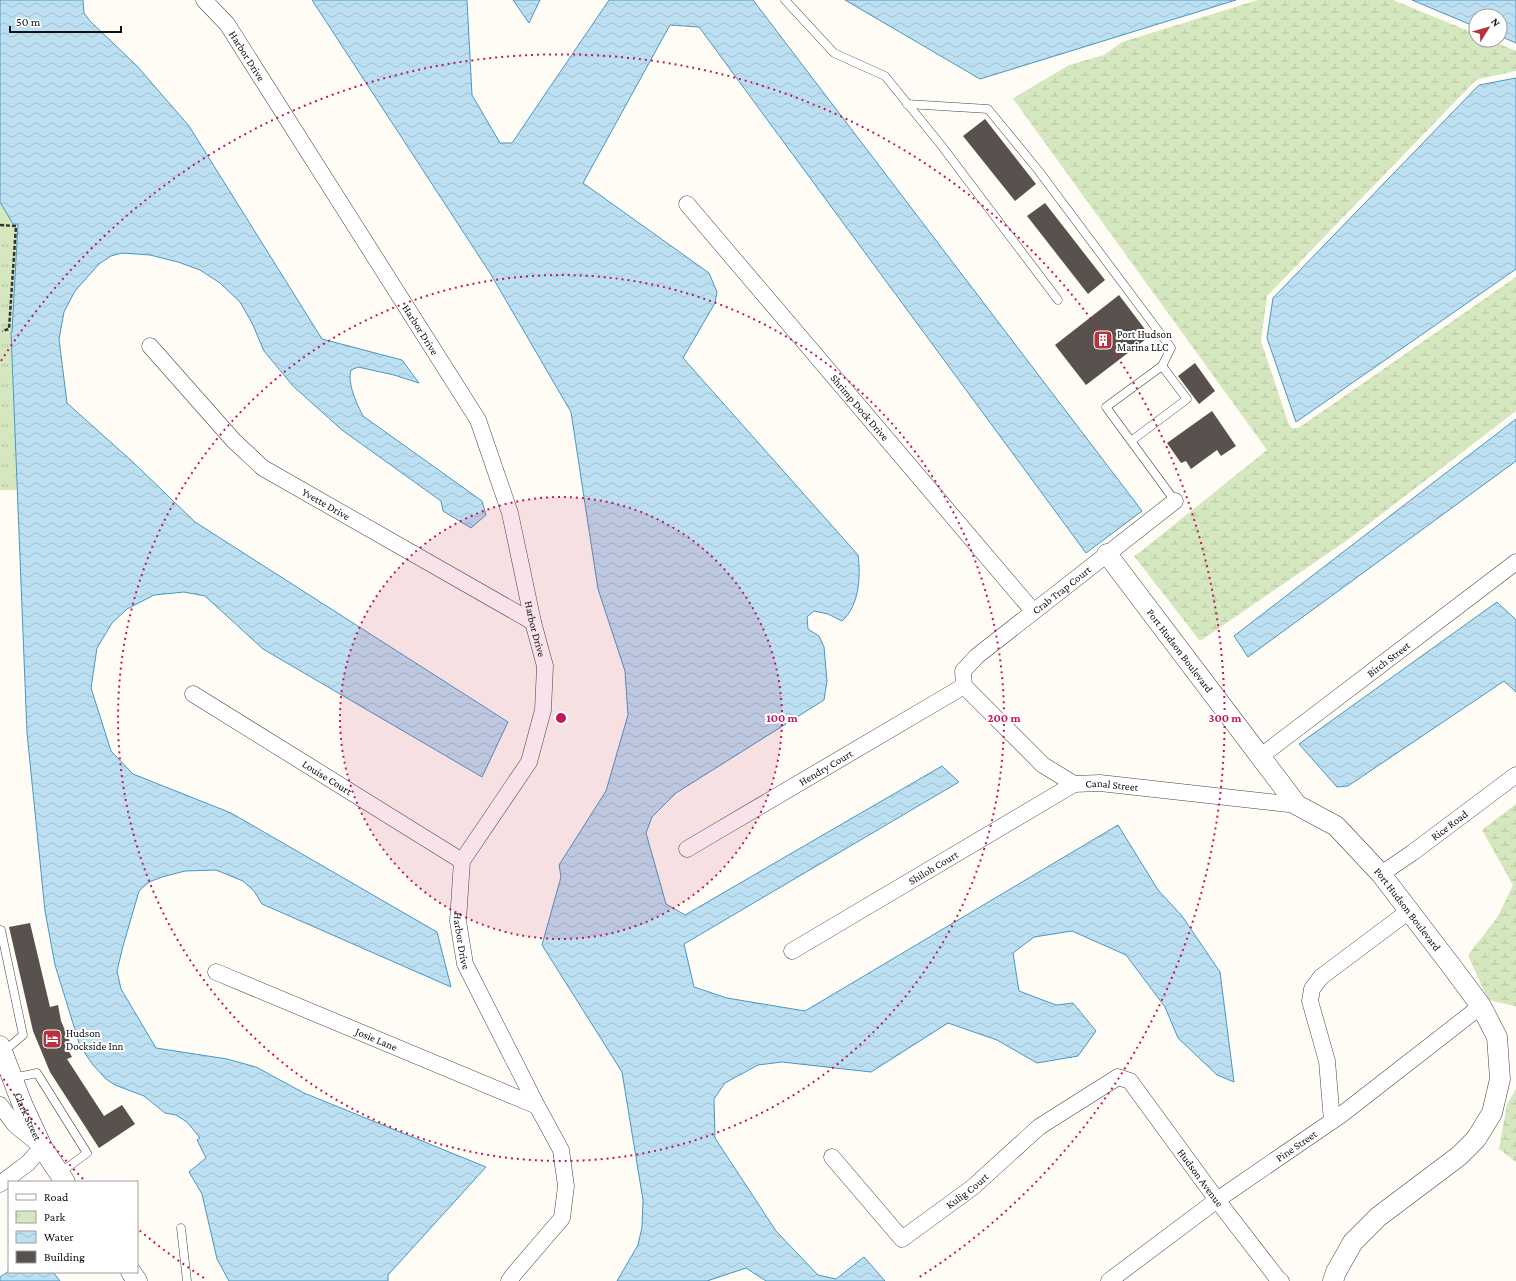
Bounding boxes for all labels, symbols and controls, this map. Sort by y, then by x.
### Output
scale bar [10,8,121,34]
north arrow [1468,8,1508,48]
text: 50 m [16,15,41,29]
text: N [1489,15,1503,29]
street label: Harbor Drive [227,29,268,83]
street label: Harbor Drive [400,302,441,357]
place label: Port Hudson Marina LLC [1117,328,1172,353]
building icon: Port Hudson Marina LLC [1092,329,1114,351]
street label: Shrimp Dock Drive [828,372,892,443]
street label: Yvette Drive [300,486,352,522]
street label: Crab Trap Court [1030,563,1094,616]
street label: Harbor Drive [523,600,548,658]
street label: Port Hudson Boulevard [1145,606,1216,695]
street label: Birch Street [1364,639,1413,679]
centre of rings [554,711,568,725]
text: 100 m [766,711,799,725]
text: 200 m [987,711,1021,725]
text: 300 m [1209,711,1242,725]
street label: Hendry Court [797,747,855,788]
street label: Louise Court [300,757,355,797]
street label: Canal Street [1085,777,1139,793]
street label: Rice Road [1429,807,1470,843]
street label: Shiloh Court [906,848,960,887]
street label: Port Hudson Boulevard [1372,865,1444,953]
street label: Harbor Drive [452,912,473,971]
street label: Josie Lane [353,1025,399,1053]
place label: Hudson Dockside Inn [66,1027,124,1052]
hotel icon: Hudson Dockside Inn [41,1028,63,1050]
street label: Clark Street [12,1091,44,1143]
street label: Pine Street [1273,1127,1319,1164]
street label: Hudson Avenue [1175,1146,1226,1209]
street label: Kulig Court [944,1170,991,1211]
legend [8,1181,138,1273]
text: Road [44,1190,69,1204]
text: Park [44,1210,66,1224]
text: Water [44,1230,74,1244]
text: Building [44,1250,85,1264]

